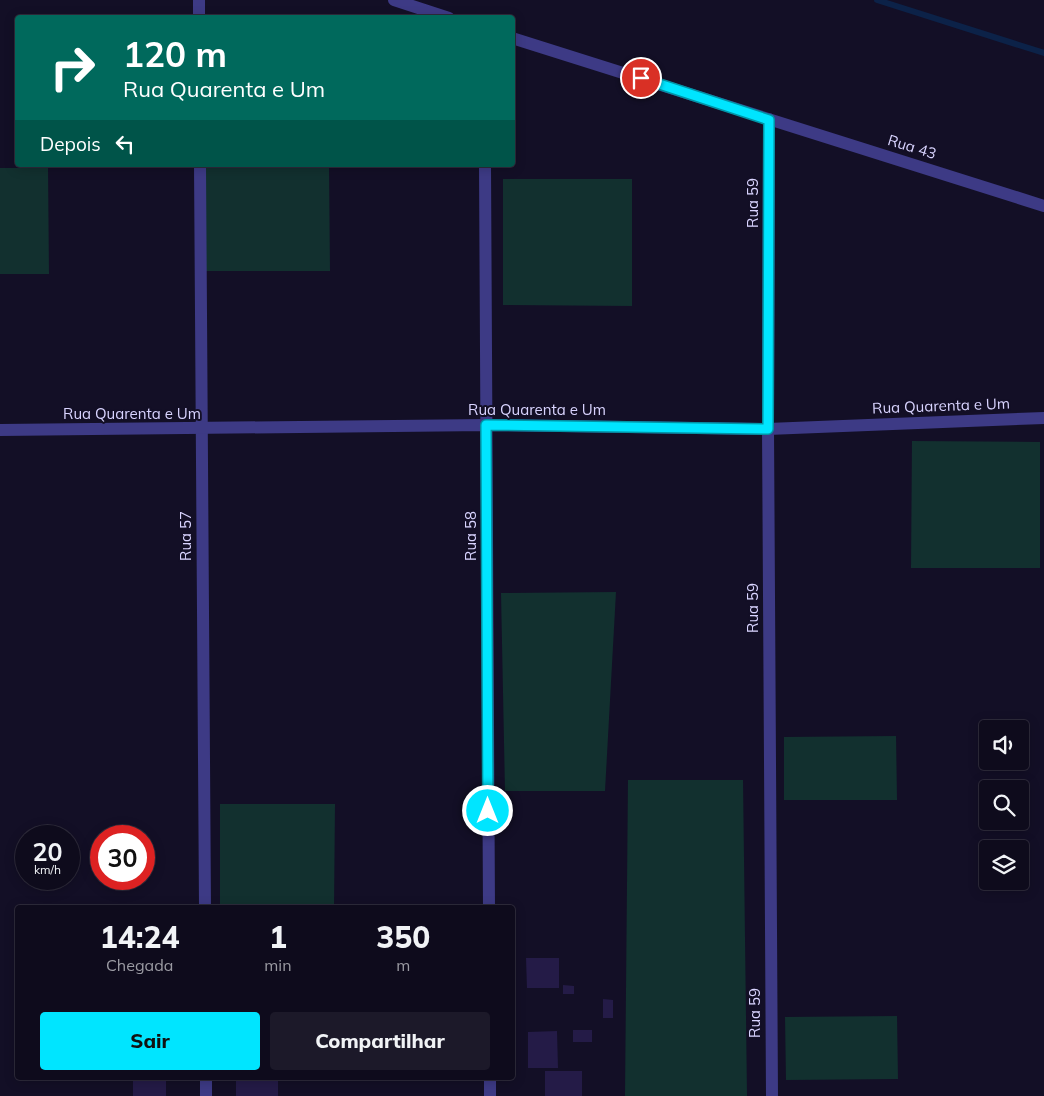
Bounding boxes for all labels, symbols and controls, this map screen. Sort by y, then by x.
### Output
text: 120 m [123,32,227,76]
icon: right [40,35,105,100]
pin [620,57,662,99]
icon: arrive [627,64,655,92]
text: Rua Quarenta e Um [123,75,325,103]
icon: left [111,130,139,158]
street label: Rua 43 [885,130,939,163]
text: Depois [40,132,101,156]
street label: Rua 59 [743,178,762,228]
street label: Rua Quarenta e Um [872,394,1010,417]
street label: Rua Quarenta e Um [468,400,606,419]
street label: Rua Quarenta e Um [63,404,201,423]
street label: Rua 57 [176,511,195,561]
street label: Rua 58 [461,511,480,561]
street label: Rua 59 [743,583,762,633]
map controls [979,720,1029,890]
button: sound [979,720,1029,770]
button: search [979,780,1029,830]
position arrow [461,784,513,836]
speed limit sign: 30 [90,825,155,890]
text: 20 [32,836,63,867]
button: layers [979,840,1029,890]
text: km/h [34,862,61,877]
text: 14:24 [100,918,180,956]
text: 1 [269,918,287,956]
text: 350 [376,918,430,956]
text: Chegada [106,955,173,975]
text: min [264,955,292,975]
text: m [396,955,410,975]
street label: Rua 59 [745,988,764,1038]
button: Sair [40,1012,260,1070]
button: Compartilhar [270,1012,490,1070]

